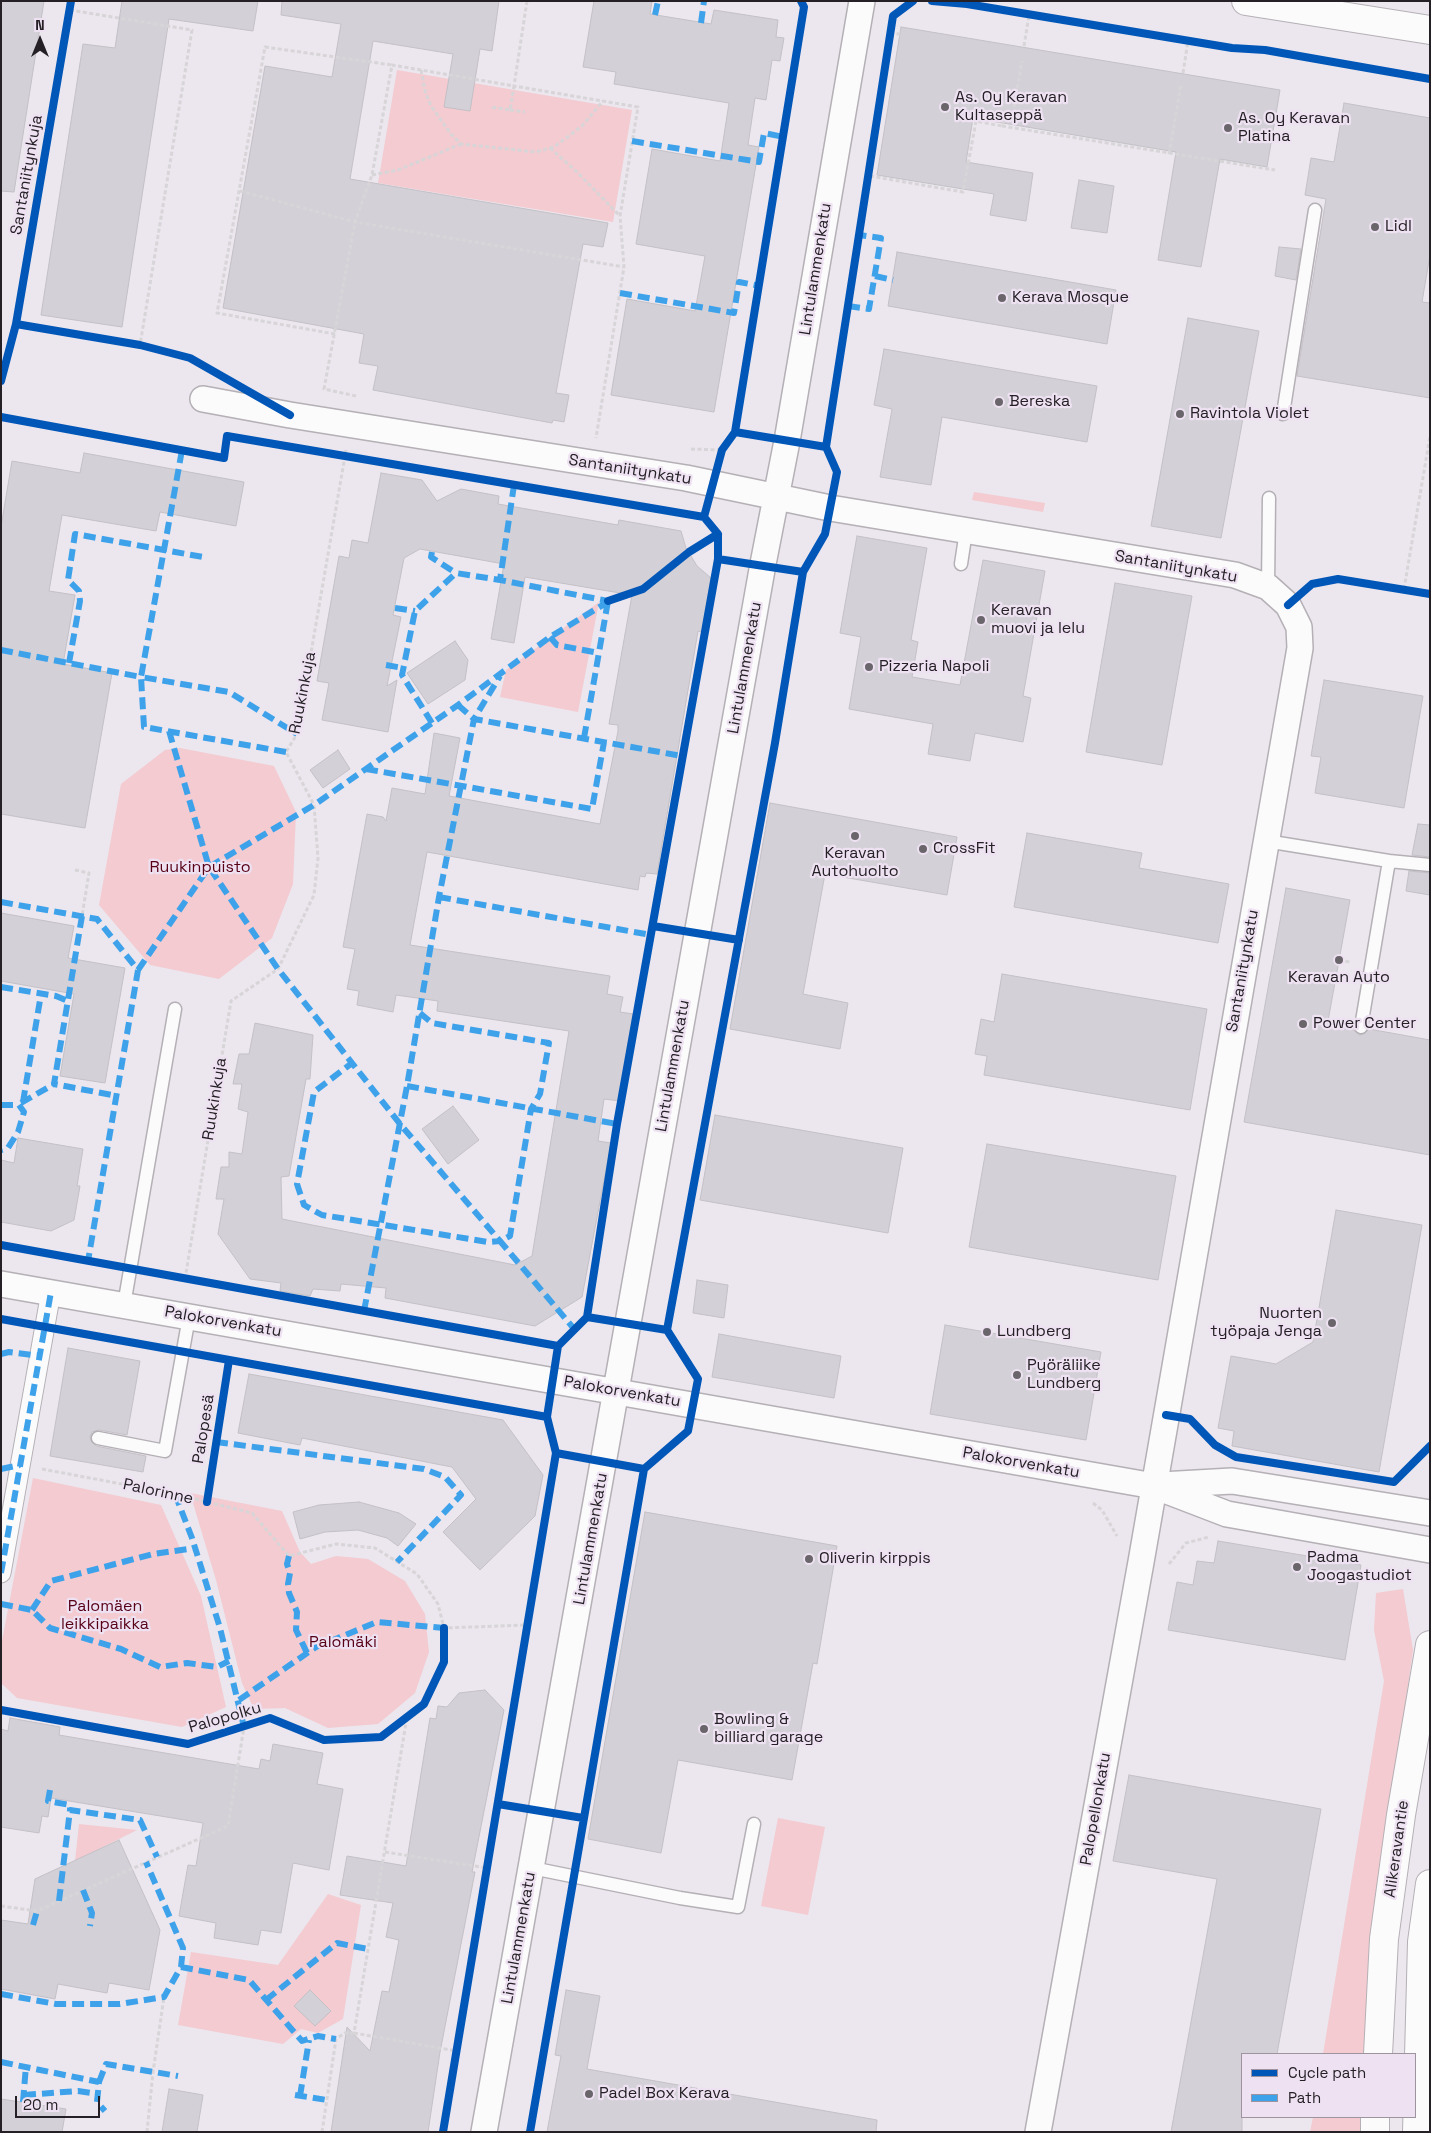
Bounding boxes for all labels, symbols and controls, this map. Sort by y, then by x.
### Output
north arrow [15,15,65,65]
text: N [35,16,45,34]
place label: As. Oy Keravan Kultaseppä [955,88,1067,126]
marker: As. Oy Keravan Kultaseppä [939,101,951,113]
place label: As. Oy Keravan Platina [1238,109,1350,147]
street label: Santaniitynkuja [7,114,47,236]
marker: As. Oy Keravan Platina [1222,122,1234,134]
street label: Lintulammenkatu [796,202,836,336]
place label: Lidl [1385,217,1412,237]
marker: Lidl [1369,221,1381,233]
place label: Kerava Mosque [1012,288,1129,308]
marker: Kerava Mosque [996,292,1008,304]
place label: Bereska [1009,392,1070,412]
marker: Bereska [993,396,1005,408]
place label: Ravintola Violet [1190,404,1309,424]
marker: Ravintola Violet [1174,408,1186,420]
street label: Santaniitynkatu [567,451,693,489]
street label: Santaniitynkatu [1113,547,1239,587]
street label: Lintulammenkatu [724,601,766,735]
place label: Keravan muovi ja lelu [991,601,1085,639]
marker: Keravan muovi ja lelu [975,614,987,626]
street label: Ruukinkuja [286,650,320,736]
place label: Pizzeria Napoli [879,657,989,677]
marker: Pizzeria Napoli [863,661,875,673]
marker: Keravan Autohuolto [849,830,861,842]
place label: CrossFit [933,839,996,859]
marker: CrossFit [917,843,929,855]
place label: Keravan Autohuolto [811,844,899,882]
park label: Ruukinpuisto [149,858,251,878]
street label: Santaniitynkatu [1223,908,1263,1034]
marker: Keravan Auto [1333,954,1345,966]
place label: Keravan Auto [1288,968,1390,988]
street label: Lintulammenkatu [652,999,694,1133]
place label: Power Center [1313,1014,1416,1034]
marker: Power Center [1297,1018,1309,1030]
street label: Ruukinkuja [199,1056,231,1142]
street label: Palokorvenkatu [163,1302,283,1342]
place label: Nuorten työpaja Jenga [1210,1304,1322,1342]
marker: Nuorten työpaja Jenga [1326,1317,1338,1329]
place label: Lundberg [997,1322,1071,1342]
marker: Lundberg [981,1326,993,1338]
place label: Pyöräliike Lundberg [1027,1356,1101,1394]
marker: Pyöräliike Lundberg [1011,1369,1023,1381]
street label: Palokorvenkatu [562,1372,682,1412]
street label: Palopesä [189,1393,219,1465]
street label: Palokorvenkatu [961,1443,1081,1483]
street label: Lintulammenkatu [570,1472,612,1606]
street label: Palorinne [121,1475,195,1509]
place label: Padma Joogastudiot [1307,1548,1412,1586]
place label: Oliverin kirppis [819,1549,931,1569]
marker: Oliverin kirppis [803,1553,815,1565]
marker: Padma Joogastudiot [1291,1561,1303,1573]
park label: Palomäen leikkipaikka [61,1597,149,1635]
park label: Palomäki [309,1633,377,1653]
street label: Palopolku [186,1698,264,1738]
place label: Bowling & billiard garage [714,1710,823,1748]
marker: Bowling & billiard garage [698,1723,710,1735]
street label: Palopellonkatu [1077,1751,1115,1867]
street label: Alikeravantie [1381,1799,1413,1899]
street label: Lintulammenkatu [498,1871,540,2005]
legend [1241,2053,1416,2118]
text: Cycle path [1288,2063,1366,2082]
place label: Padel Box Kerava [599,2084,730,2104]
scale bar [18,2086,102,2118]
marker: Padel Box Kerava [583,2088,595,2100]
text: Path [1288,2088,1321,2107]
text: 20 m [23,2095,58,2114]

